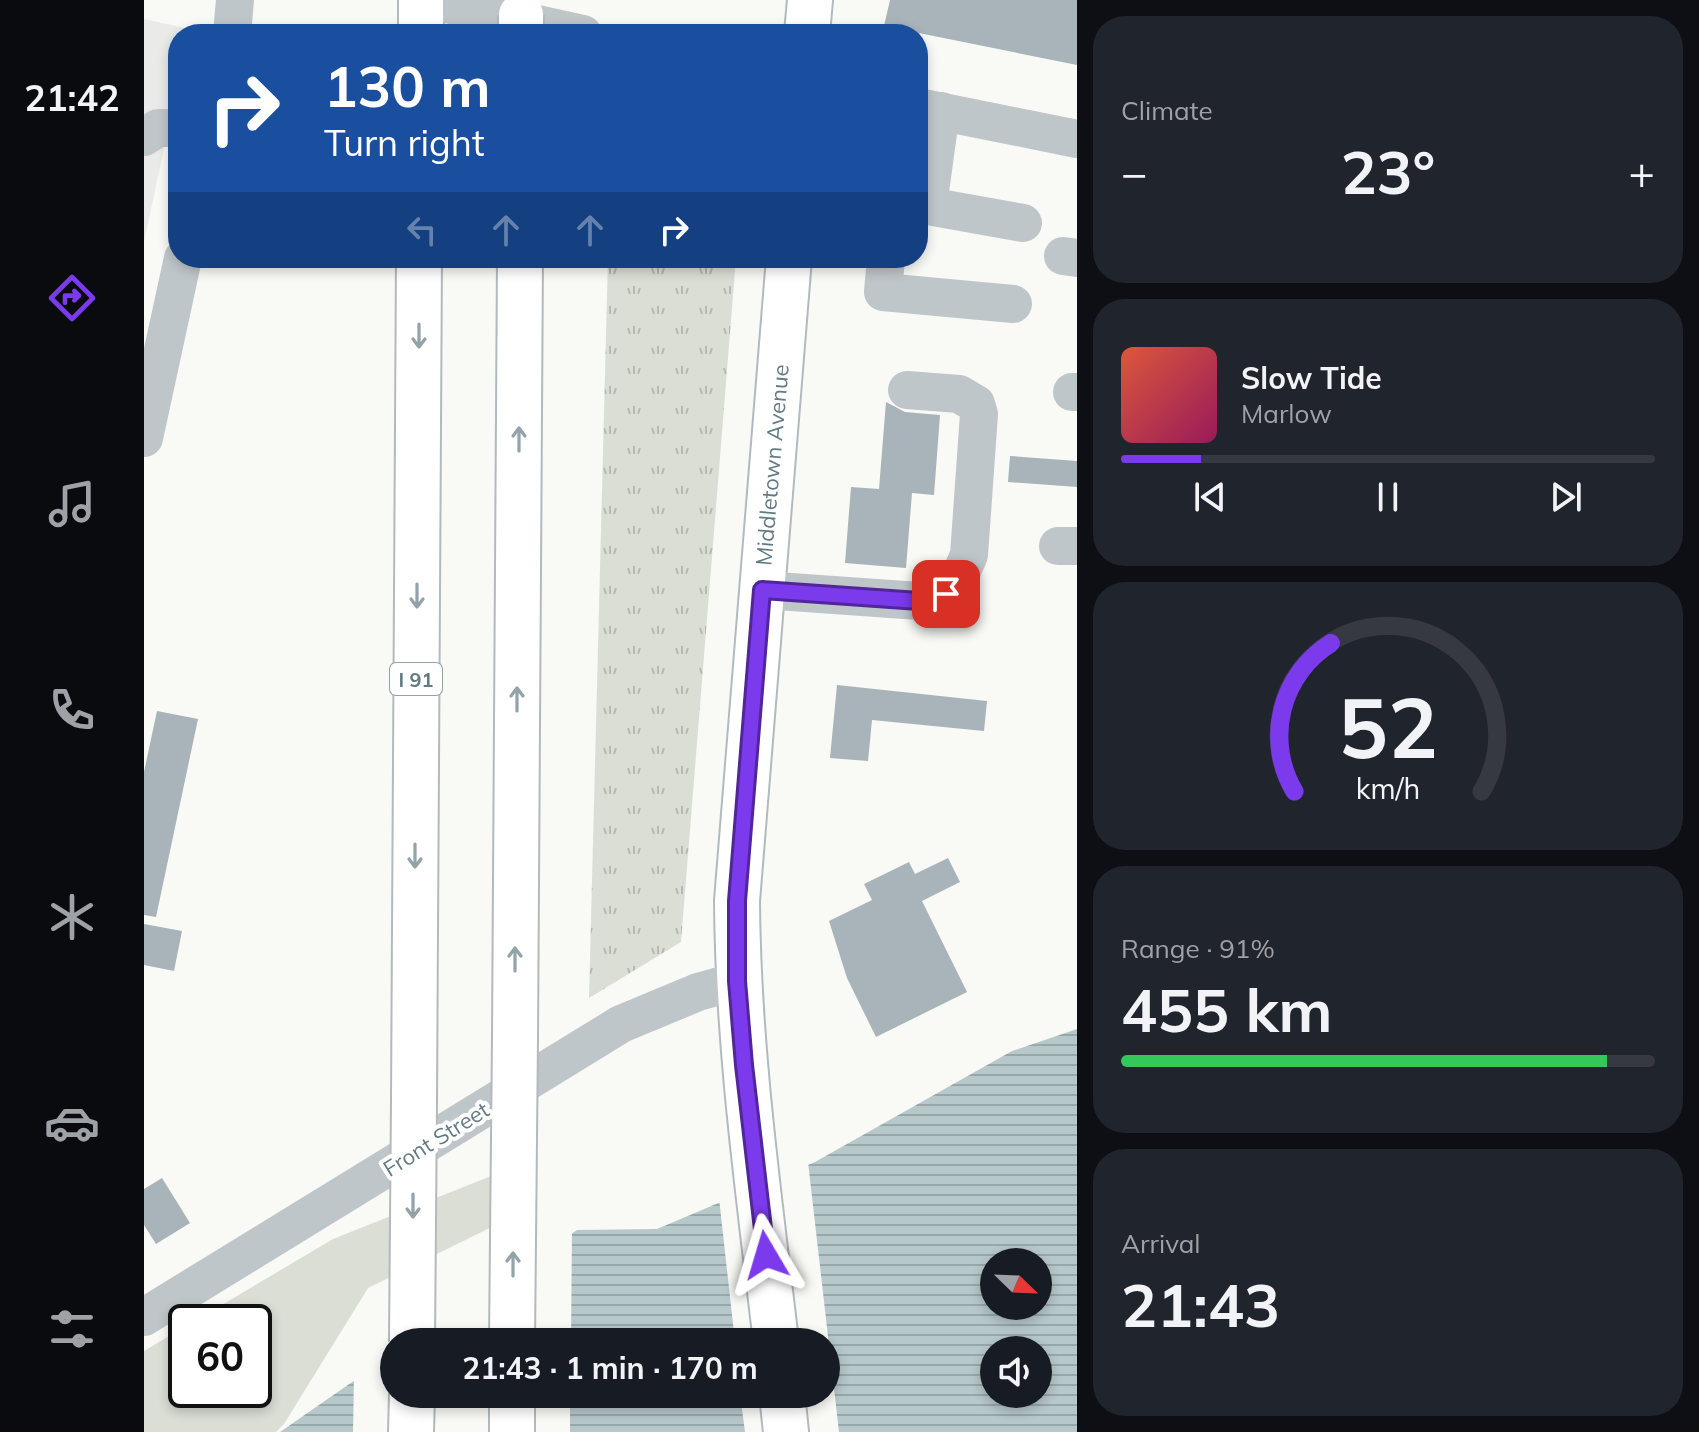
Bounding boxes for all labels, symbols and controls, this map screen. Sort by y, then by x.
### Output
text: 130 m [324,51,491,121]
icon: right [192,56,296,160]
text: 21:42 [24,75,120,120]
text: Climate [1121,94,1213,127]
text: Turn right [324,120,485,165]
text: 23° [1341,134,1435,209]
text: − [1121,145,1147,200]
text: + [1629,145,1655,200]
icon: left [400,208,444,252]
icon: ahead [484,208,528,252]
icon: ahead [568,208,612,252]
icon: right [652,208,696,252]
icon: directions [44,270,100,326]
one-way arrow [411,322,427,349]
text: Slow Tide [1241,359,1382,397]
street label: Middletown Avenue [749,363,795,567]
text: Marlow [1241,397,1332,430]
one-way arrow [511,426,526,453]
icon: previous [1188,475,1232,519]
icon: pause [1366,475,1410,519]
icon: next [1544,475,1588,519]
icon: music [44,476,100,532]
pin [912,560,980,628]
icon: arrive [924,572,968,616]
one-way arrow [409,582,425,609]
road number: I 91 [390,663,442,695]
text: 52 [1338,674,1438,779]
icon: phone [44,682,100,738]
one-way arrow [509,686,525,713]
text: km/h [1356,770,1420,806]
one-way arrow [407,842,423,869]
icon: climate [44,889,100,945]
text: Range · 91% [1121,932,1275,965]
one-way arrow [507,946,523,973]
text: 455 km [1121,972,1333,1047]
icon: car [44,1095,100,1151]
street label: Front Street [378,1095,494,1183]
one-way arrow [405,1192,421,1219]
position arrow [724,1213,808,1297]
text: Arrival [1121,1227,1201,1260]
north arrow [980,1248,1052,1320]
map controls [980,1248,1052,1408]
one-way arrow [505,1251,521,1278]
text: 21:43 [1121,1267,1280,1342]
icon: filters [44,1301,100,1357]
speed limit sign: 60 [168,1304,272,1408]
button: sound [980,1336,1052,1408]
text: 21:43 · 1 min · 170 m [462,1349,758,1387]

